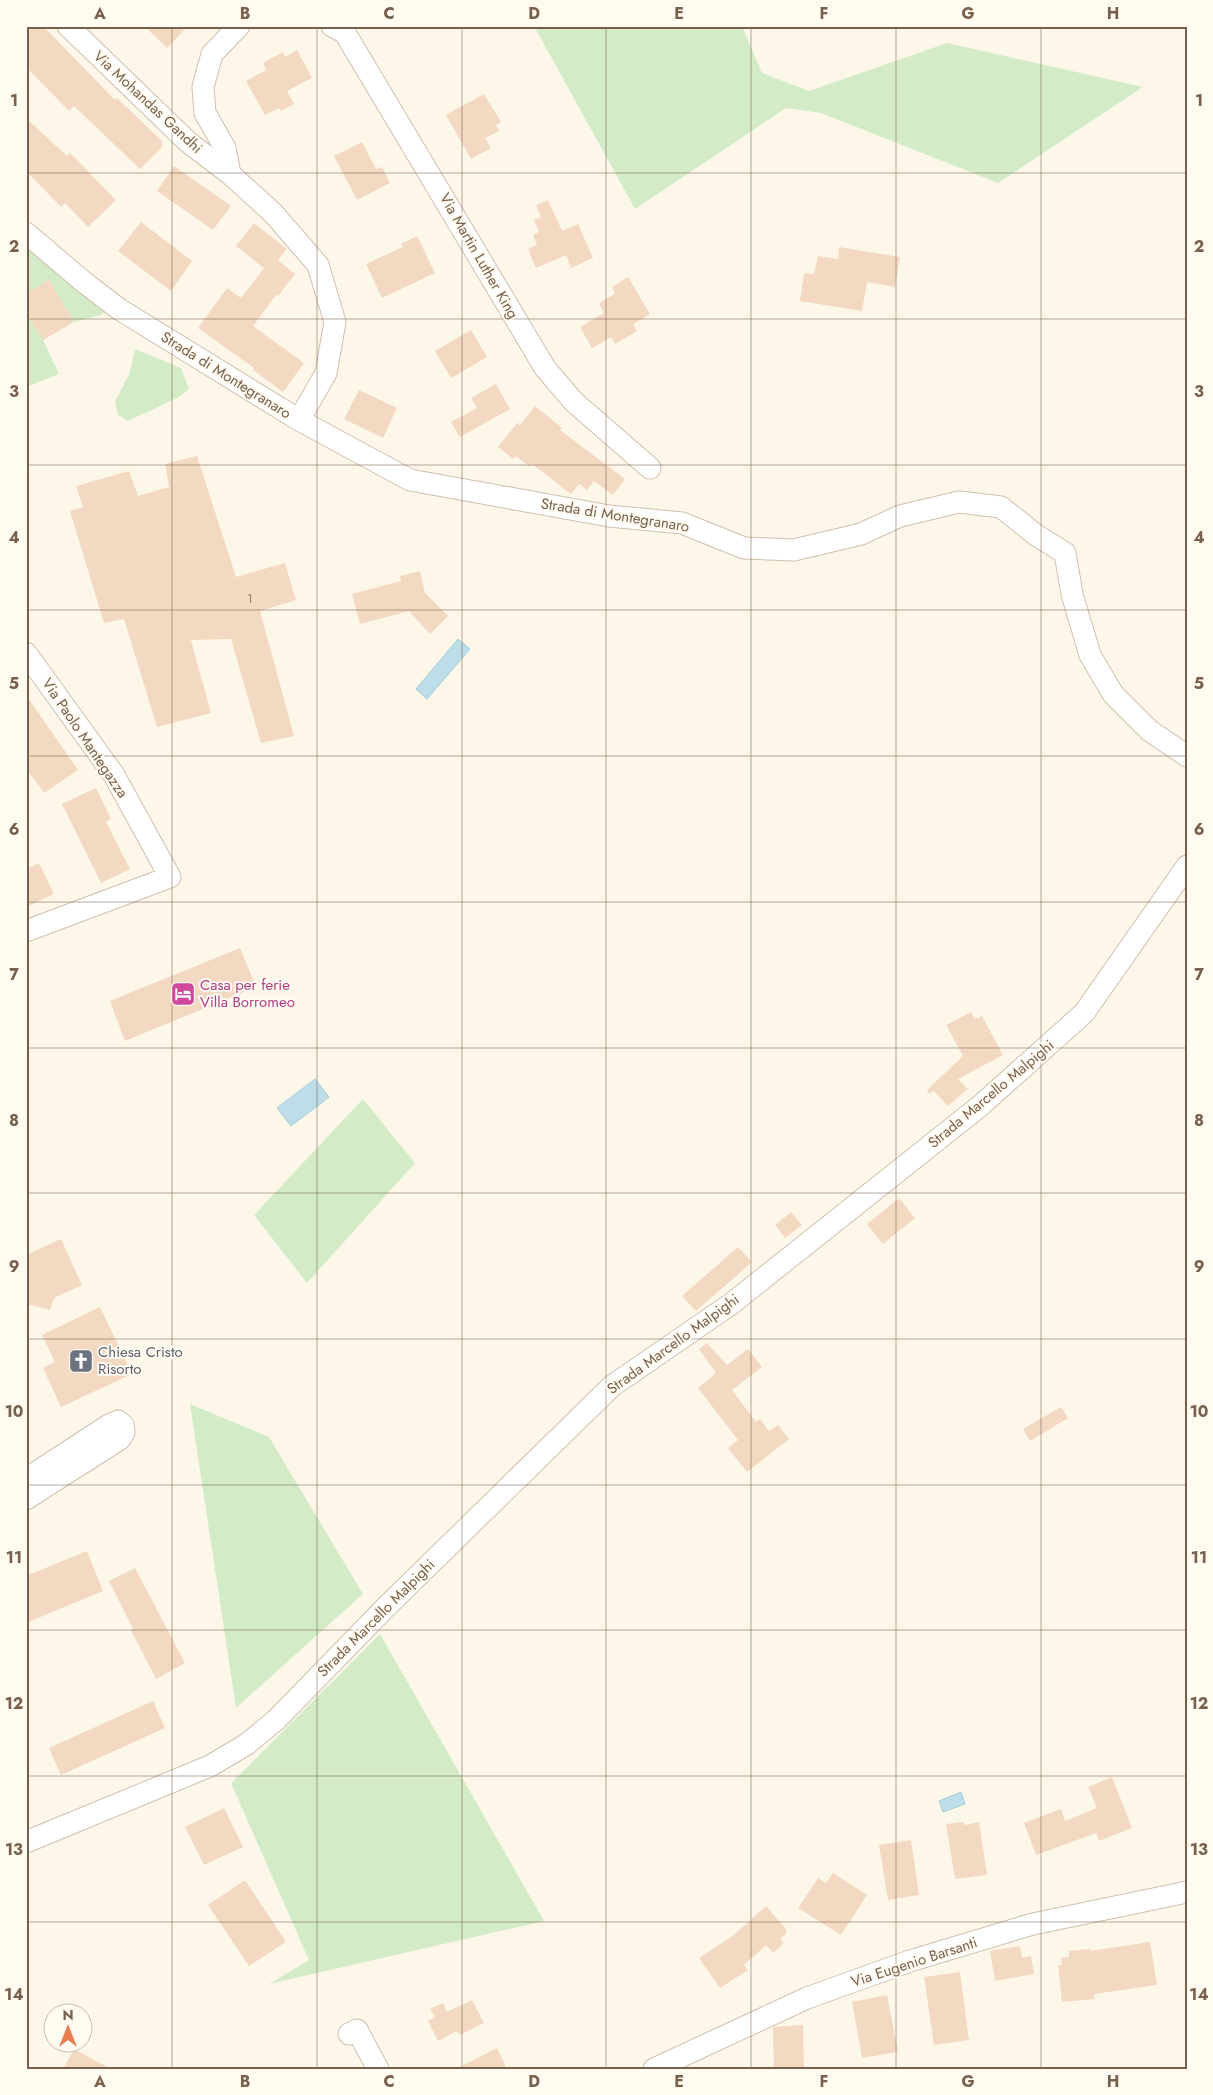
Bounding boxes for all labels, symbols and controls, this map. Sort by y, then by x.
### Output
text: A [93,2,106,25]
text: B [240,2,250,25]
text: C [383,2,395,25]
text: D [528,2,540,25]
text: E [674,2,684,25]
text: F [820,2,828,25]
text: G [961,2,975,25]
text: H [1107,2,1119,25]
street label: Via Mohandas Gandhi [89,45,207,159]
text: 1 [10,89,18,112]
text: 1 [1195,89,1203,112]
street label: Via Martin Luther King [434,189,524,323]
text: 2 [9,235,19,258]
text: 2 [1194,235,1204,258]
street label: Strada di Montegranaro [157,326,295,424]
text: 3 [9,380,19,403]
text: 3 [1194,380,1204,403]
street label: Strada di Montegranaro [539,492,691,538]
text: 4 [8,526,20,549]
text: 4 [1193,526,1205,549]
house number: 1 [247,590,253,608]
text: 5 [9,672,19,695]
text: 5 [1194,672,1204,695]
street label: Via Paolo Mantegazza [37,674,133,802]
text: 6 [9,818,19,841]
text: 6 [1194,818,1204,841]
text: 7 [9,963,19,986]
text: 7 [1194,963,1204,986]
place label: Casa per ferie Villa Borromeo [200,974,295,1013]
hotel icon: Casa per ferie Villa Borromeo [170,981,196,1007]
street label: Strada Marcello Malpighi [923,1035,1059,1153]
text: 8 [9,1109,19,1132]
text: 8 [1194,1109,1204,1132]
text: 9 [9,1255,19,1278]
text: 9 [1194,1255,1204,1278]
street label: Strada Marcello Malpighi [602,1288,744,1400]
place label: Chiesa Cristo Risorto [98,1341,183,1380]
church icon: Chiesa Cristo Risorto [68,1348,94,1374]
text: 10 [5,1400,23,1423]
text: 10 [1190,1400,1208,1423]
text: 11 [6,1546,22,1569]
text: 11 [1191,1546,1207,1569]
street label: Strada Marcello Malpighi [312,1554,440,1682]
text: 12 [5,1692,23,1715]
text: 12 [1190,1692,1208,1715]
text: 13 [5,1838,23,1861]
text: 13 [1190,1838,1208,1861]
street label: Via Eugenio Barsanti [848,1931,980,1993]
text: 14 [4,1983,24,2006]
text: 14 [1189,1983,1209,2006]
north arrow [42,2002,92,2052]
text: N [62,2005,74,2025]
text: A [93,2070,106,2093]
text: B [240,2070,250,2093]
text: C [383,2070,395,2093]
text: D [528,2070,540,2093]
text: E [674,2070,684,2093]
text: F [820,2070,828,2093]
text: G [961,2070,975,2093]
text: H [1107,2070,1119,2093]

